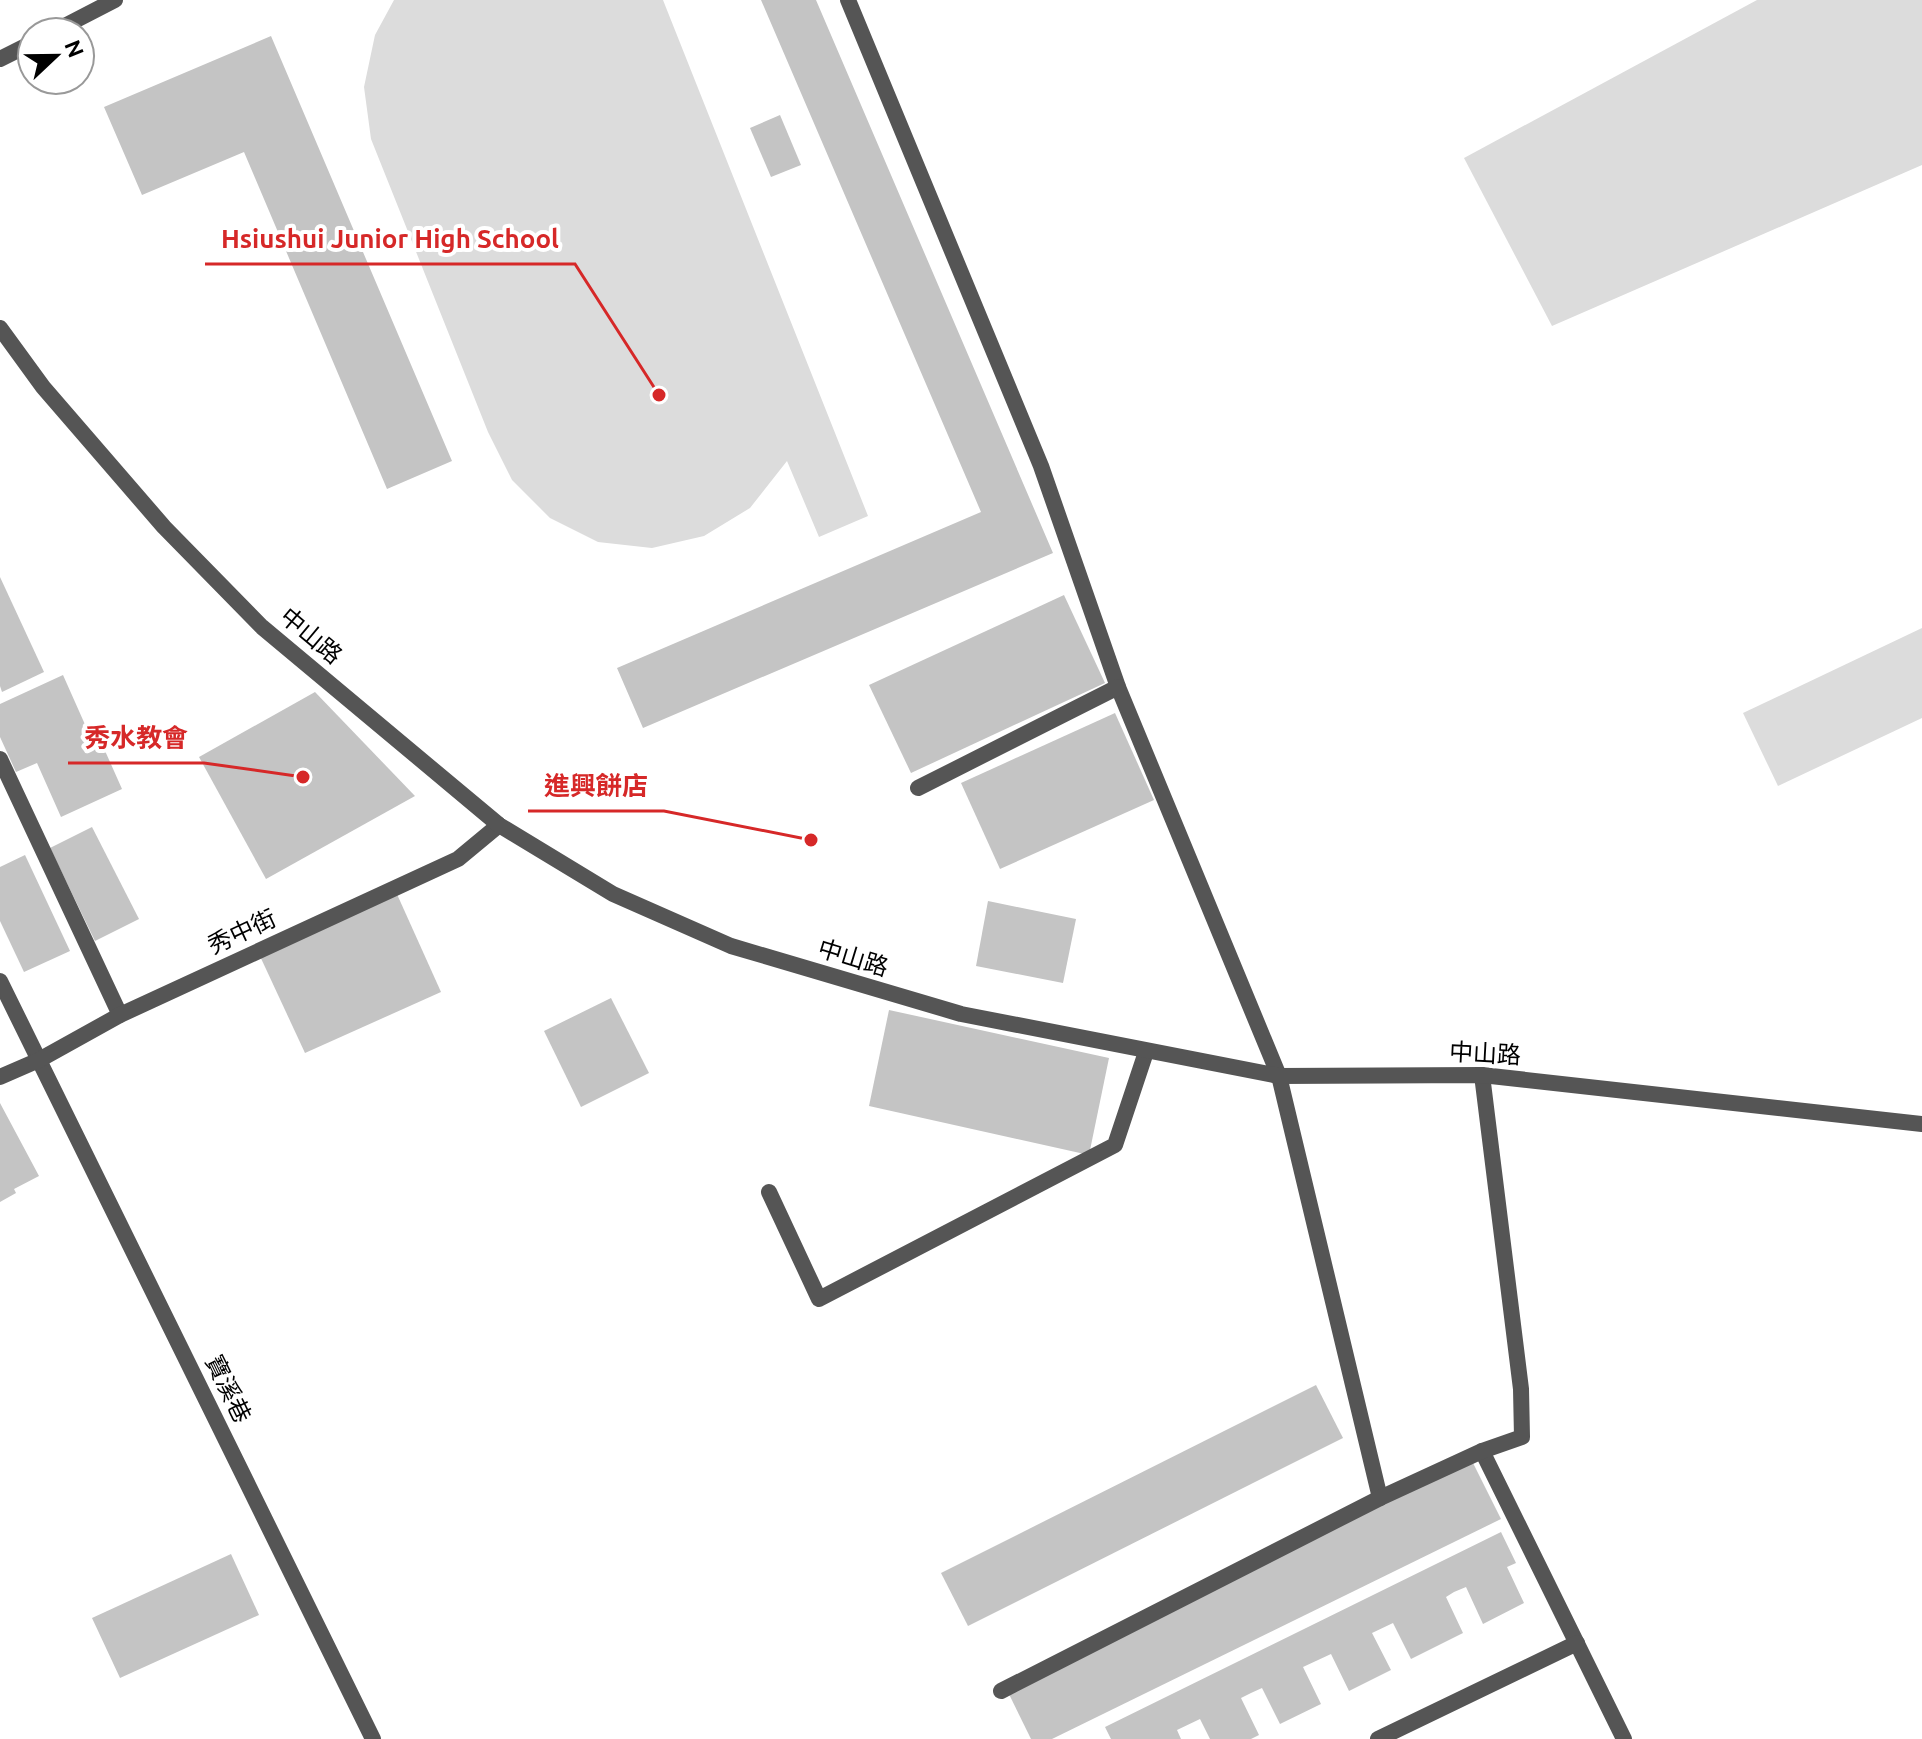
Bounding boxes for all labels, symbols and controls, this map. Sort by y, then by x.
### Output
north arrow [16,16,96,96]
text: N [60,36,90,61]
callout: Hsiushui Junior High School [205,214,575,264]
text: Hsiushui Junior High School [221,224,559,253]
street label: 中山路 [275,602,348,669]
callout: 秀水教會 [68,713,204,763]
text: 秀水教會 [84,723,188,752]
callout: 進興餅店 [528,761,664,811]
text: 進興餅店 [544,771,648,800]
street label: 秀中街 [203,904,280,959]
street label: 中山路 [815,934,892,981]
street label: 中山路 [1448,1038,1522,1069]
street label: 寶溪巷 [201,1351,256,1427]

